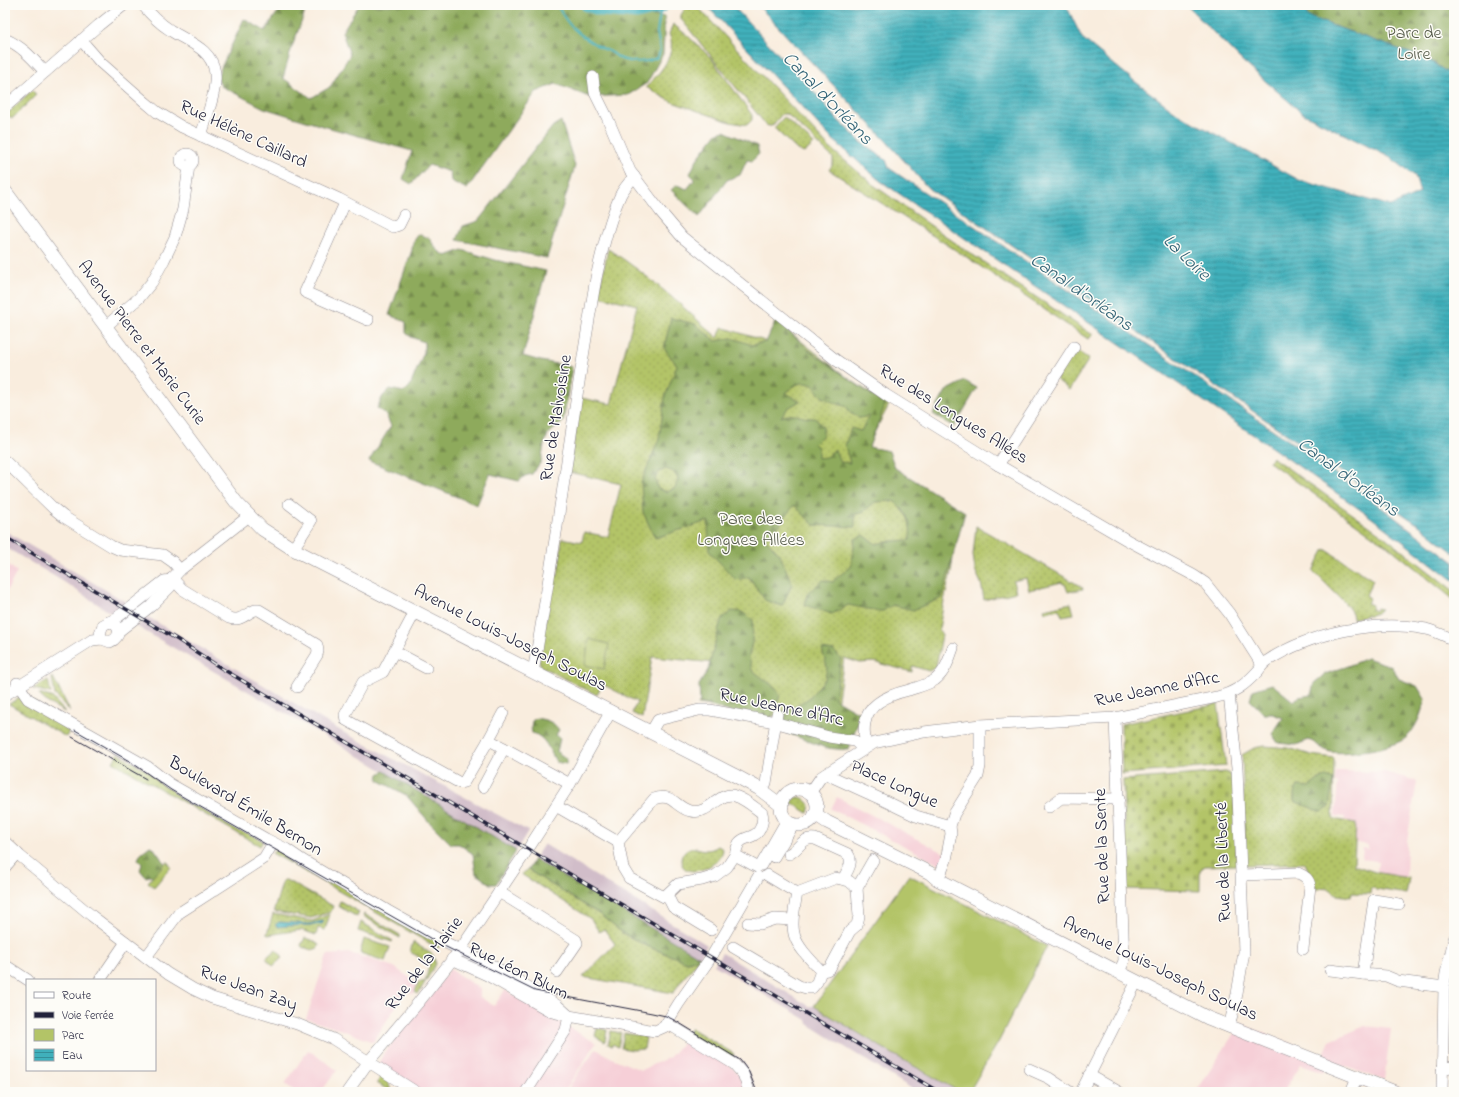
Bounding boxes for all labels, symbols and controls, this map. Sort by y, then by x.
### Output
park label: Parc de Loire [1386,21,1443,68]
water label: Canal d'Orléans [776,46,879,152]
street label: Rue Hélène Caillard [175,94,311,176]
water label: La Loire [1156,229,1217,288]
water label: Canal d'Orléans [1024,247,1138,339]
street label: Avenue Pierre et Marie Curie [70,255,212,432]
street label: Rue de Malvoisine [534,352,580,483]
street label: Rue des Longues Allées [873,358,1033,472]
water label: Canal d'Orléans [1291,432,1405,524]
park label: Parc des Longues Allées [697,507,805,555]
street label: Avenue Louis-Joseph Soulas [409,579,611,699]
street label: Rue Jeanne d'Arc [1093,665,1221,715]
street label: Rue Jeanne d'Arc [717,682,845,734]
street label: Boulevard Émile Bernon [162,750,327,864]
street label: Place Longue [845,754,943,817]
street label: Rue de la Sente [1088,787,1118,904]
street label: Rue de la Liberté [1209,801,1239,922]
street label: Rue de la Mairie [380,911,471,1017]
street label: Avenue Louis-Joseph Soulas [1058,911,1262,1029]
street label: Rue Léon Blum [464,937,572,1007]
street label: Rue Jean Zay [195,959,301,1019]
legend [26,979,156,1071]
text: Route [62,987,92,1005]
text: Voie ferrée [61,1007,114,1025]
text: Parc [62,1027,84,1045]
text: Eau [62,1047,83,1065]

